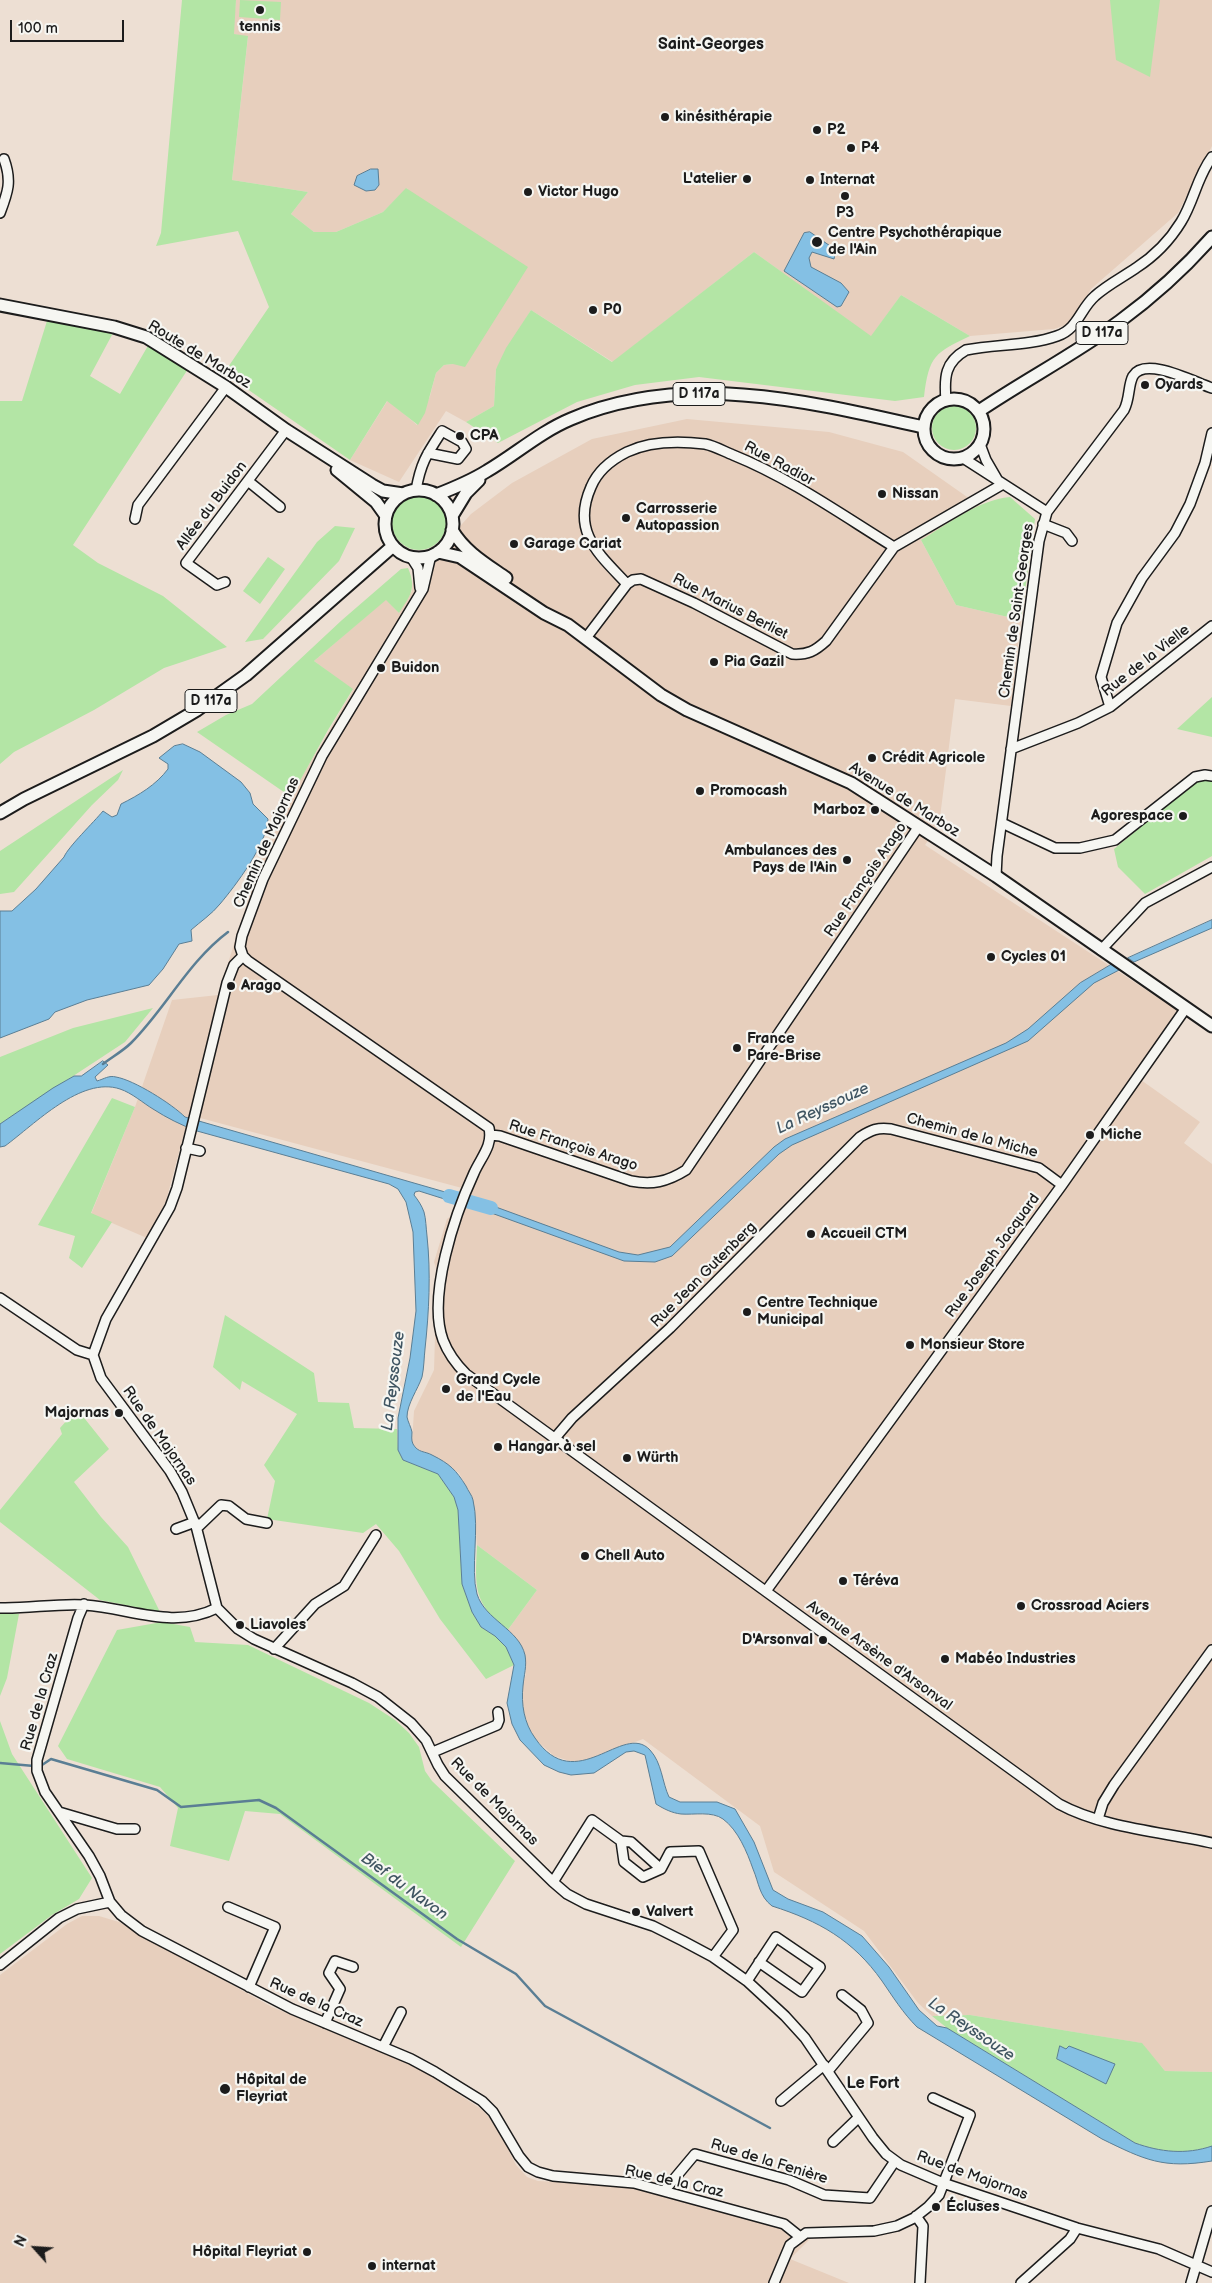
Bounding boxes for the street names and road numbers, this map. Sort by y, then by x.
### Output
street label: Route de Marboz [144,317,254,393]
road number: D 117a [1076,322,1128,344]
road number: D 117a [673,382,725,406]
street label: Rue Radior [741,438,817,490]
street label: Allée du Buidon [173,458,251,554]
street label: Chemin de Saint-Georges [996,522,1038,700]
street label: Rue Marius Berliet [669,570,791,644]
street label: Rue de la Vielle [1099,621,1193,701]
road number: D 117a [185,689,237,712]
street label: Avenue de Marboz [845,759,963,841]
street label: Chemin de Majornas [230,775,304,911]
street label: Rue François Arago [821,819,911,941]
street label: Chemin de la Miche [904,1110,1040,1162]
street label: Rue François Arago [506,1117,640,1175]
street label: Rue Joseph Jacquard [942,1191,1044,1321]
street label: Rue Jean Gutenberg [648,1219,760,1331]
street label: Rue de Majornas [118,1383,200,1489]
street label: Avenue Arsène d'Arsonval [803,1597,955,1715]
street label: Rue de la Craz [17,1651,63,1753]
street label: Rue de Majornas [446,1754,542,1850]
street label: Rue de la Craz [266,1974,366,2032]
street label: Rue de la Fenière [708,2136,830,2188]
street label: Rue de Majornas [914,2148,1030,2204]
street label: Rue de la Craz [623,2162,725,2202]

